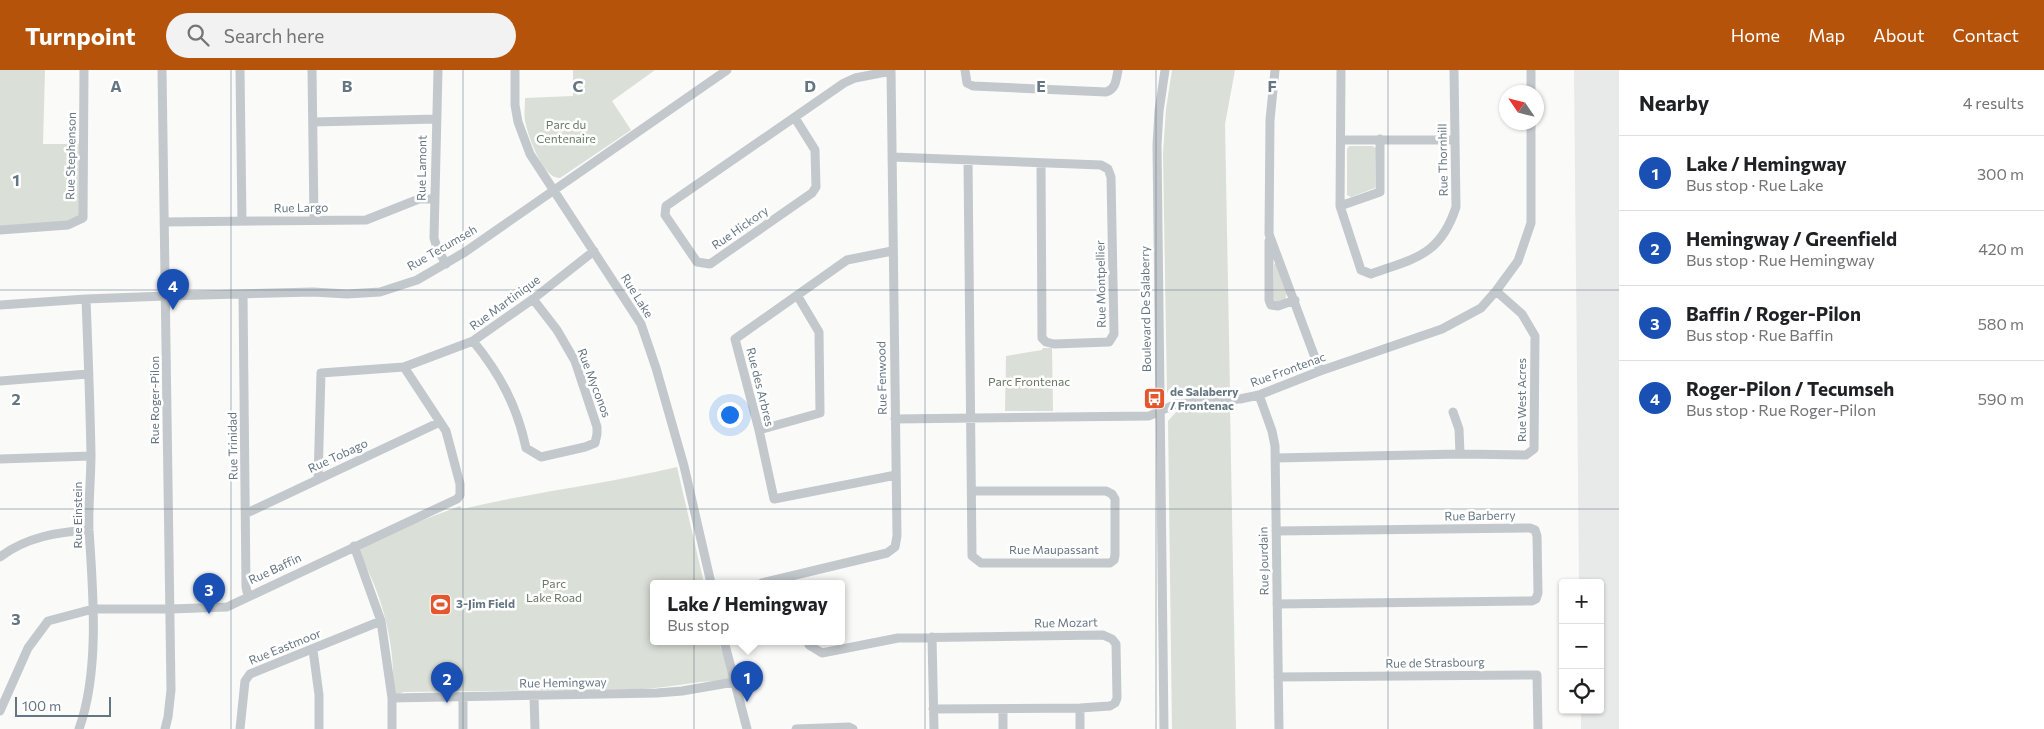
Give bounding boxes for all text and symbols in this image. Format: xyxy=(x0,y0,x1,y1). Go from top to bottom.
search box xyxy=(166,13,516,58)
text: Turnpoint xyxy=(25,21,136,50)
icon: search xyxy=(184,21,212,49)
text: Search here xyxy=(224,24,324,47)
text: Home xyxy=(1731,24,1780,46)
text: Map xyxy=(1808,24,1845,46)
text: About xyxy=(1873,24,1925,46)
text: Contact xyxy=(1953,24,2019,46)
text: A xyxy=(110,76,122,95)
text: B xyxy=(342,76,353,95)
text: C xyxy=(573,76,584,95)
text: D xyxy=(804,76,816,95)
text: E xyxy=(1036,76,1046,95)
text: F xyxy=(1267,76,1277,95)
north arrow xyxy=(1499,85,1544,130)
text: Nearby xyxy=(1639,90,1709,115)
text: 4 results xyxy=(1963,93,2024,112)
street label: Rue Stephenson xyxy=(62,112,78,200)
park label: Parc du Centenaire xyxy=(536,117,596,145)
street label: Rue Thornhill xyxy=(1434,124,1450,197)
street label: Rue Lamont xyxy=(413,135,429,201)
text: Lake / Hemingway xyxy=(1686,152,1847,175)
text: 1 xyxy=(1651,164,1659,183)
text: 300 m xyxy=(1977,164,2024,183)
text: 1 xyxy=(12,170,20,189)
text: Bus stop · Rue Lake xyxy=(1686,175,1824,194)
street label: Rue Largo xyxy=(273,200,329,214)
street label: Rue Hickory xyxy=(708,203,770,252)
street label: Rue Tecumseh xyxy=(404,222,479,273)
text: Hemingway / Greenfield xyxy=(1686,227,1897,250)
text: 2 xyxy=(1650,239,1660,258)
text: 420 m xyxy=(1978,239,2024,258)
street label: Rue Montpellier xyxy=(1092,240,1108,328)
street label: Boulevard De Salaberry xyxy=(1137,246,1153,372)
text: Bus stop · Rue Hemingway xyxy=(1686,250,1875,269)
pin: 4 xyxy=(157,269,189,310)
street label: Rue Lake xyxy=(619,271,657,320)
street label: Rue Martinique xyxy=(466,272,542,332)
text: Baffin / Roger-Pilon xyxy=(1686,302,1861,325)
text: 3 xyxy=(1650,314,1660,333)
text: 580 m xyxy=(1978,314,2024,333)
text: Bus stop · Rue Baffin xyxy=(1686,325,1834,344)
street label: Rue Fenwood xyxy=(873,341,889,415)
street label: Rue Myconos xyxy=(575,346,615,419)
street label: Rue des Arbres xyxy=(744,346,778,428)
street label: Rue Frontenac xyxy=(1248,349,1327,389)
street label: Rue Roger-Pilon xyxy=(147,356,161,444)
street label: Rue West Acres xyxy=(1514,358,1528,442)
park label: Parc Frontenac xyxy=(988,374,1070,388)
text: Roger-Pilon / Tecumseh xyxy=(1686,377,1894,400)
place label: de Salaberry / Frontenac xyxy=(1170,384,1239,412)
bus stop icon: de Salaberry / Frontenac xyxy=(1142,387,1166,411)
text: 2 xyxy=(11,389,21,408)
text: 4 xyxy=(1650,389,1660,408)
text: 590 m xyxy=(1978,389,2024,408)
text: Bus stop · Rue Roger-Pilon xyxy=(1686,400,1876,419)
your location xyxy=(717,402,743,428)
street label: Rue Trinidad xyxy=(224,412,240,480)
street label: Rue Tobago xyxy=(306,435,370,475)
street label: Rue Einstein xyxy=(70,482,84,548)
street label: Rue Barberry xyxy=(1444,507,1516,523)
street label: Rue Jourdain xyxy=(1255,527,1272,595)
street label: Rue Maupassant xyxy=(1009,542,1099,556)
street label: Rue Baffin xyxy=(246,550,303,586)
pin: 3 xyxy=(193,573,225,614)
park label: Parc Lake Road xyxy=(526,576,582,604)
map controls xyxy=(1559,579,1604,714)
button: + xyxy=(1559,579,1604,624)
popup xyxy=(650,580,845,645)
sports icon: 3-Jim Field xyxy=(428,592,452,616)
text: Lake / Hemingway xyxy=(667,592,828,615)
place label: 3-Jim Field xyxy=(456,596,515,611)
text: 3 xyxy=(11,609,21,628)
street label: Rue Mozart xyxy=(1034,614,1098,630)
text: Bus stop xyxy=(667,615,729,634)
button: − xyxy=(1559,624,1604,669)
street label: Rue Eastmoor xyxy=(246,625,323,667)
street label: Rue de Strasbourg xyxy=(1385,654,1485,670)
pin: 1 xyxy=(731,661,763,702)
pin: 2 xyxy=(431,662,463,703)
button: locate xyxy=(1559,669,1604,714)
street label: Rue Hemingway xyxy=(519,674,607,690)
scale bar xyxy=(15,694,111,717)
text: 100 m xyxy=(22,697,61,714)

